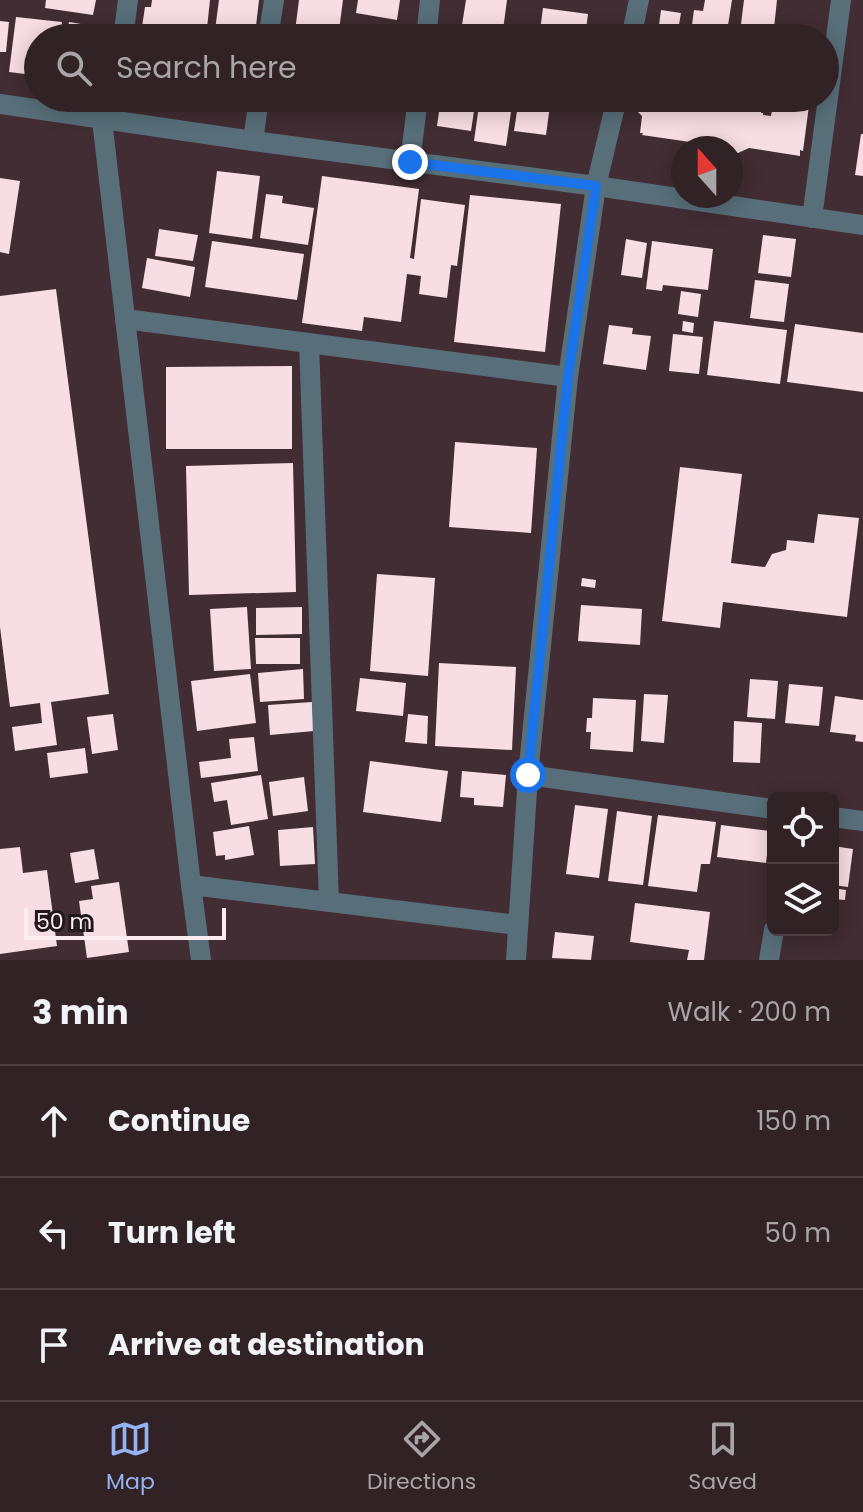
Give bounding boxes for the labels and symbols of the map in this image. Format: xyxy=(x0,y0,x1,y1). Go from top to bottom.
north arrow xyxy=(671,136,743,208)
route end xyxy=(392,144,428,180)
route start xyxy=(510,757,546,793)
scale bar xyxy=(24,904,226,940)

